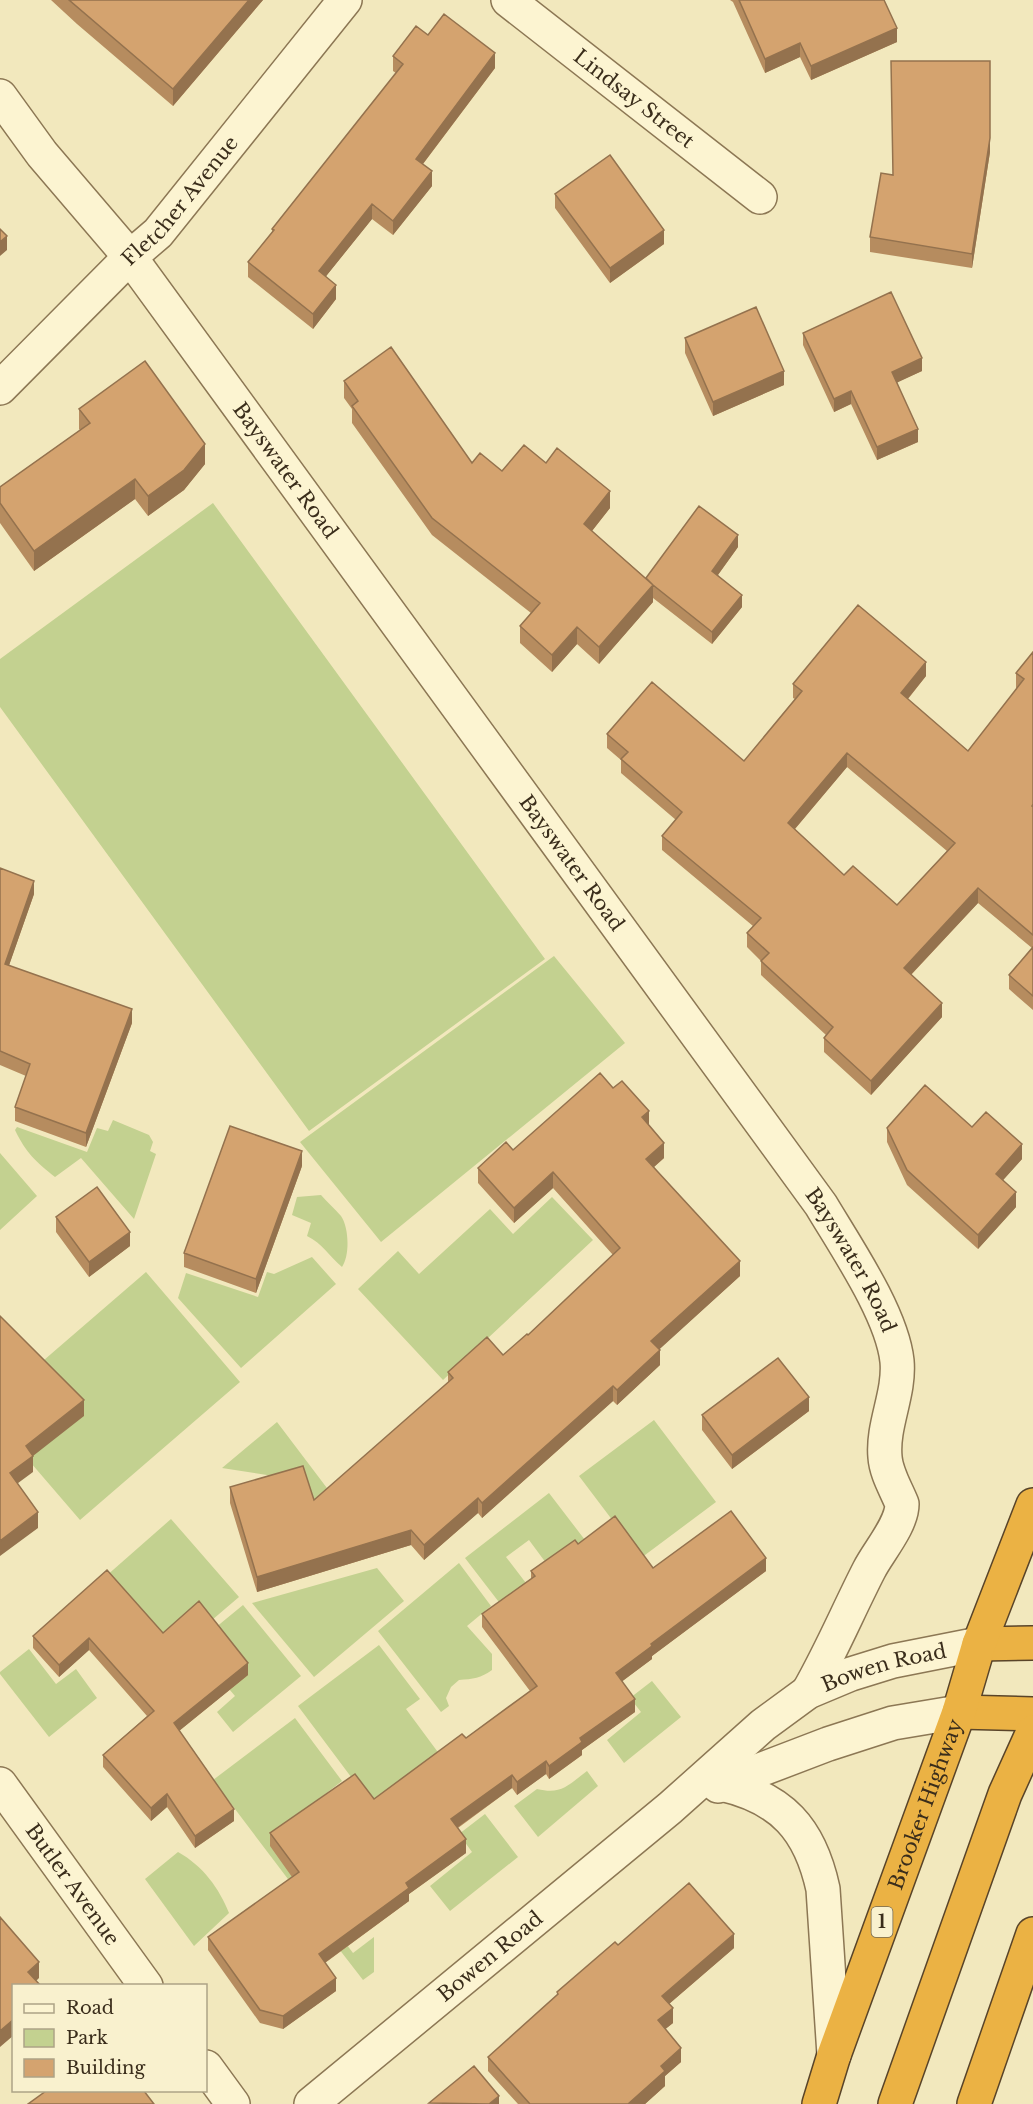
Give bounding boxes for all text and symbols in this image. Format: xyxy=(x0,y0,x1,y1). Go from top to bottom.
street label: Lindsay Street xyxy=(569,44,700,153)
street label: Fletcher Avenue xyxy=(116,131,243,270)
street label: Bayswater Road xyxy=(228,398,343,543)
street label: Bayswater Road xyxy=(514,790,629,936)
street label: Bayswater Road xyxy=(800,1183,901,1336)
street label: Bowen Road xyxy=(818,1639,948,1697)
street label: Brooker Highway xyxy=(883,1716,967,1893)
street label: Butler Avenue xyxy=(21,1819,125,1950)
street label: Bowen Road xyxy=(433,1906,547,2007)
road number: 1 xyxy=(872,1907,892,1937)
legend xyxy=(12,1984,207,2092)
text: Road xyxy=(66,1997,114,2019)
text: Park xyxy=(66,2027,108,2049)
text: Building xyxy=(66,2057,145,2079)

